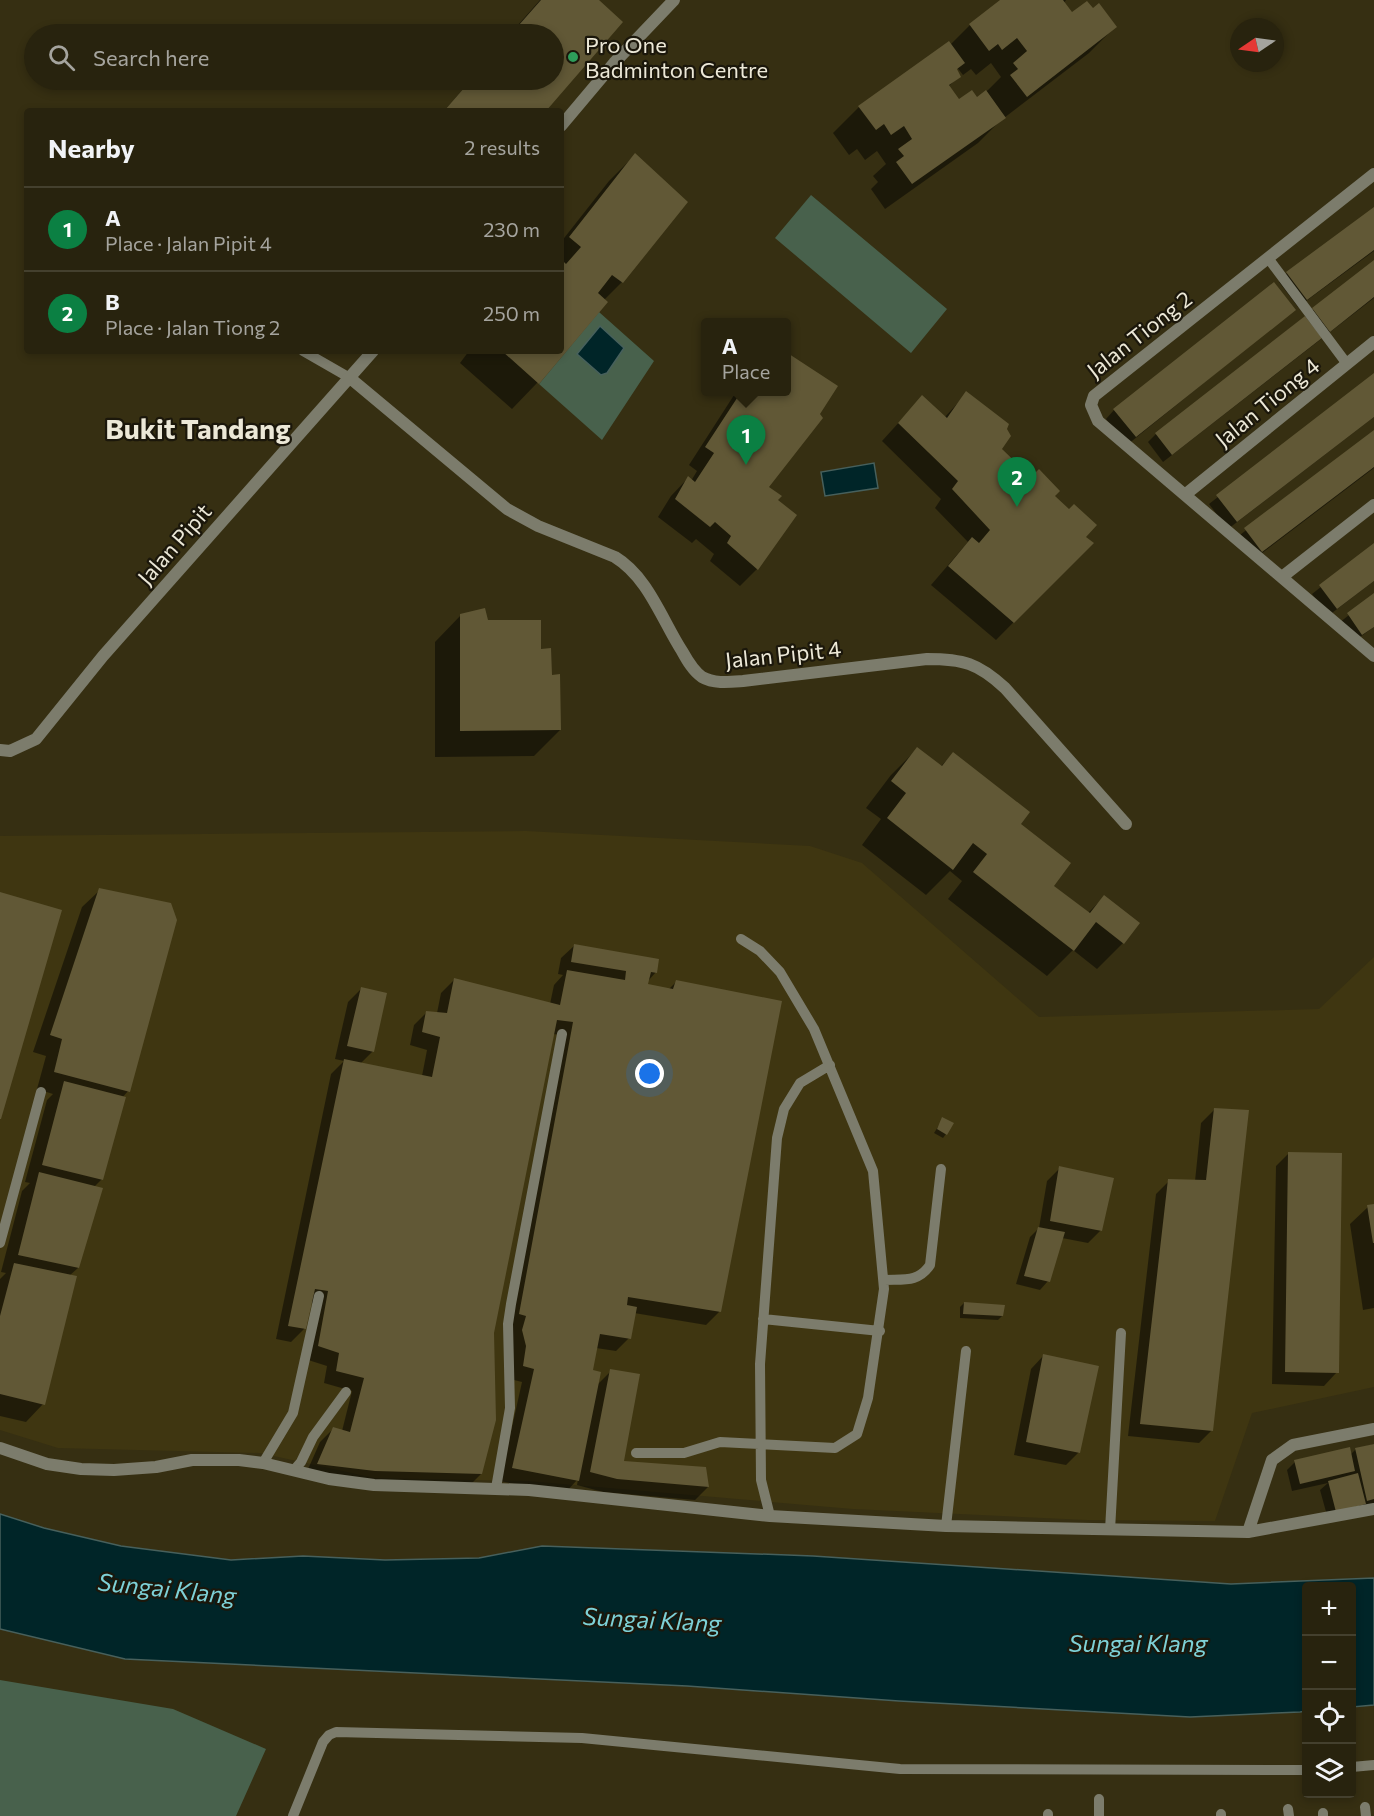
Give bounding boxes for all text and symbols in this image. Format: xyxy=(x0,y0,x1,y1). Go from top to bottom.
north arrow xyxy=(1230,18,1284,72)
search box xyxy=(24,24,564,90)
place label: Pro One Badminton Centre xyxy=(585,31,768,83)
icon: search xyxy=(45,41,78,74)
text: Search here xyxy=(93,44,209,71)
marker: Pro One Badminton Centre xyxy=(566,50,580,64)
text: Nearby xyxy=(48,132,135,163)
text: 2 results xyxy=(464,135,540,159)
text: A xyxy=(105,204,121,231)
text: 1 xyxy=(63,217,72,241)
text: 230 m xyxy=(483,217,540,241)
text: Place · Jalan Pipit 4 xyxy=(105,231,272,255)
street label: Jalan Tiong 2 xyxy=(1081,285,1197,383)
text: B xyxy=(105,288,120,315)
text: 2 xyxy=(62,301,73,325)
text: 250 m xyxy=(483,301,540,325)
text: Place · Jalan Tiong 2 xyxy=(105,315,280,339)
popup xyxy=(701,318,791,396)
text: A xyxy=(722,332,738,359)
street label: Jalan Tiong 4 xyxy=(1209,352,1325,452)
text: Place xyxy=(722,359,770,383)
district label: Bukit Tandang xyxy=(105,411,291,445)
pin: 1 xyxy=(726,416,766,465)
pin: 2 xyxy=(998,458,1036,507)
street label: Jalan Pipit xyxy=(131,498,217,590)
street label: Jalan Pipit 4 xyxy=(724,634,842,674)
your location xyxy=(635,1059,664,1088)
water label: Sungai Klang xyxy=(96,1566,239,1610)
map controls xyxy=(1302,1582,1356,1798)
button: + xyxy=(1302,1582,1356,1636)
water label: Sungai Klang xyxy=(582,1601,723,1637)
water label: Sungai Klang xyxy=(1069,1628,1208,1657)
button: − xyxy=(1302,1636,1356,1690)
button: locate xyxy=(1302,1690,1356,1744)
button: layers xyxy=(1302,1744,1356,1798)

